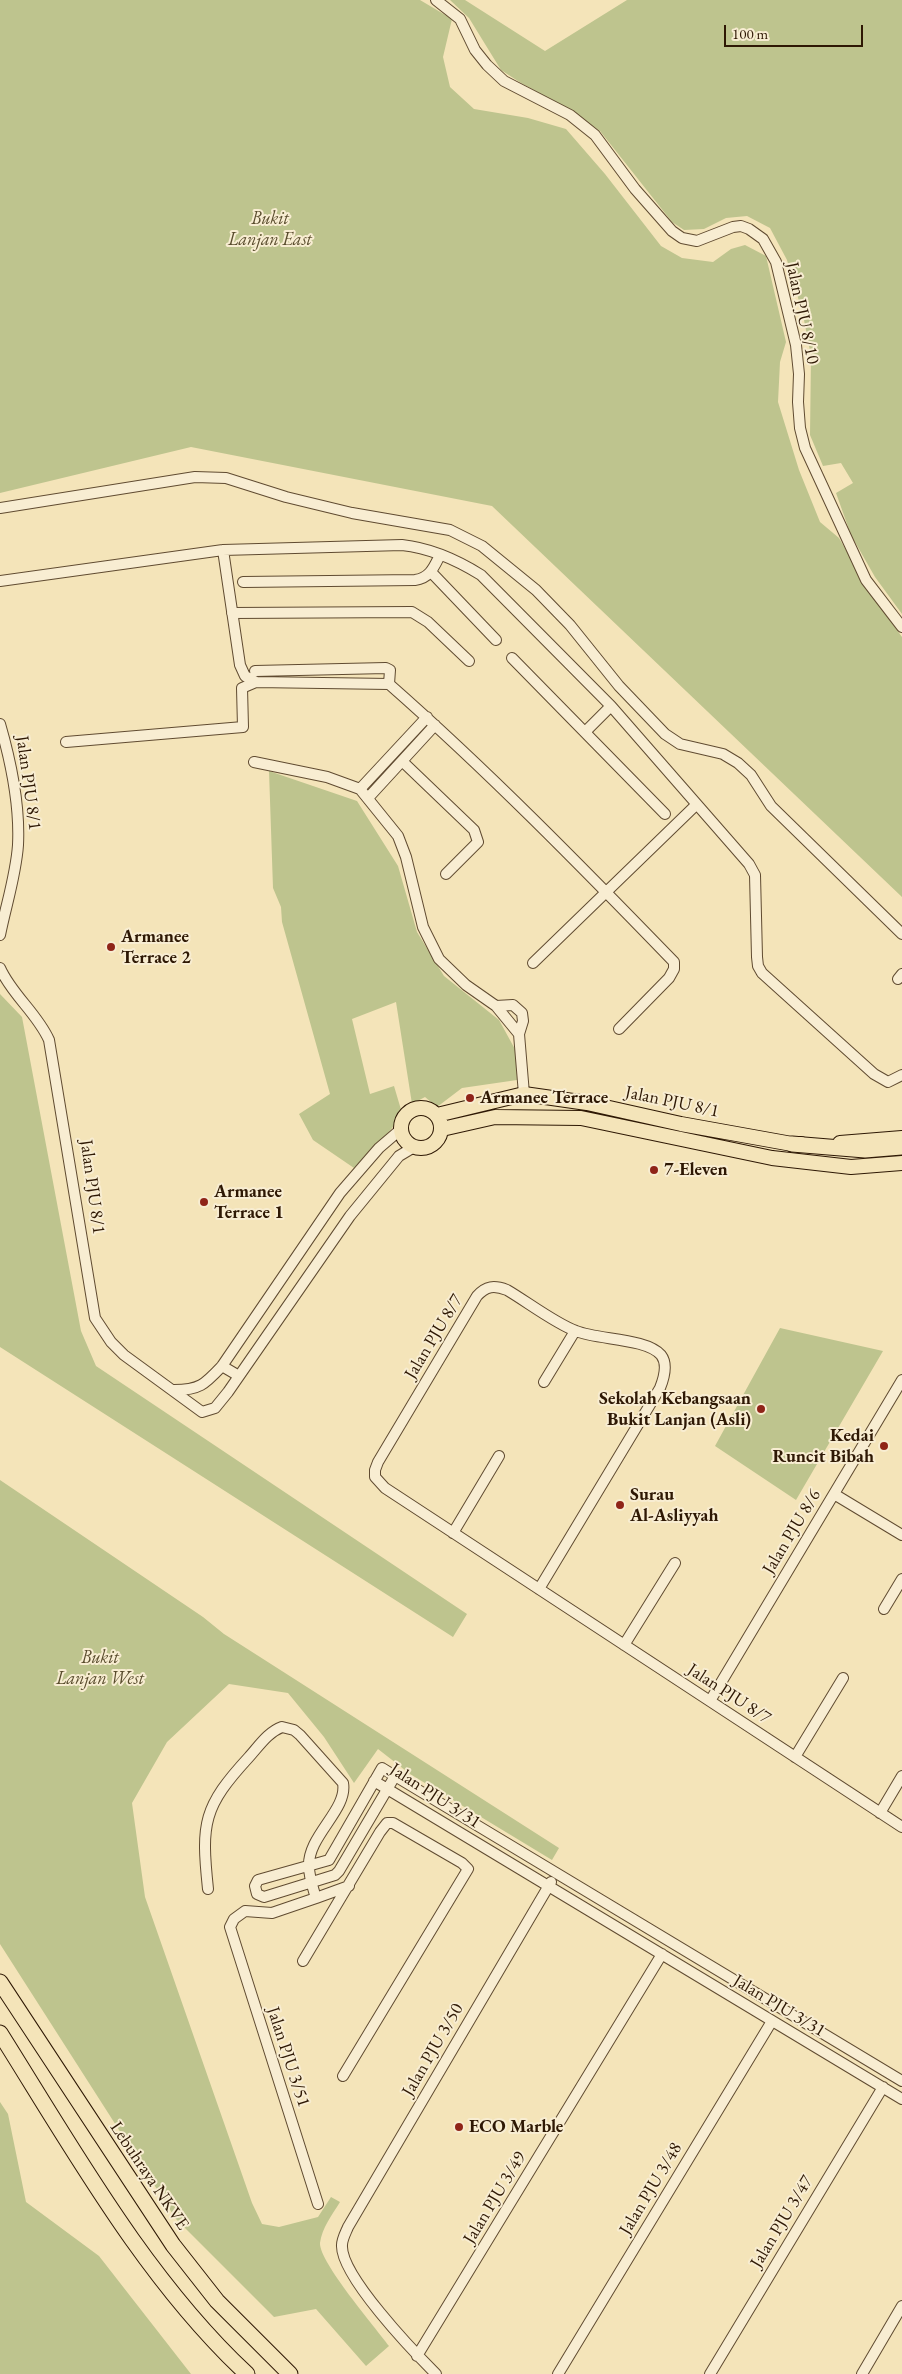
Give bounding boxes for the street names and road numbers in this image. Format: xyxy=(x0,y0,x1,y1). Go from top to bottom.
street label: Jalan PJU 8/10 xyxy=(781,260,823,366)
street label: Jalan PJU 8/1 xyxy=(11,734,45,832)
street label: Jalan PJU 8/1 xyxy=(623,1082,721,1122)
street label: Jalan PJU 8/1 xyxy=(75,1138,109,1236)
street label: Jalan PJU 8/7 xyxy=(400,1291,468,1383)
street label: Jalan PJU 8/6 xyxy=(758,1486,826,1578)
street label: Jalan PJU 8/7 xyxy=(683,1659,775,1729)
street label: Jalan PJU 3/31 xyxy=(386,1759,484,1833)
street label: Jalan PJU 3/31 xyxy=(729,1970,829,2042)
street label: Jalan PJU 3/50 xyxy=(398,2000,468,2100)
street label: Jalan PJU 3/51 xyxy=(262,2004,314,2110)
street label: Lebuhraya NKVE xyxy=(105,2118,193,2234)
street label: Jalan PJU 3/48 xyxy=(615,2139,687,2239)
street label: Jalan PJU 3/49 xyxy=(459,2148,531,2248)
street label: Jalan PJU 3/47 xyxy=(746,2172,818,2272)

